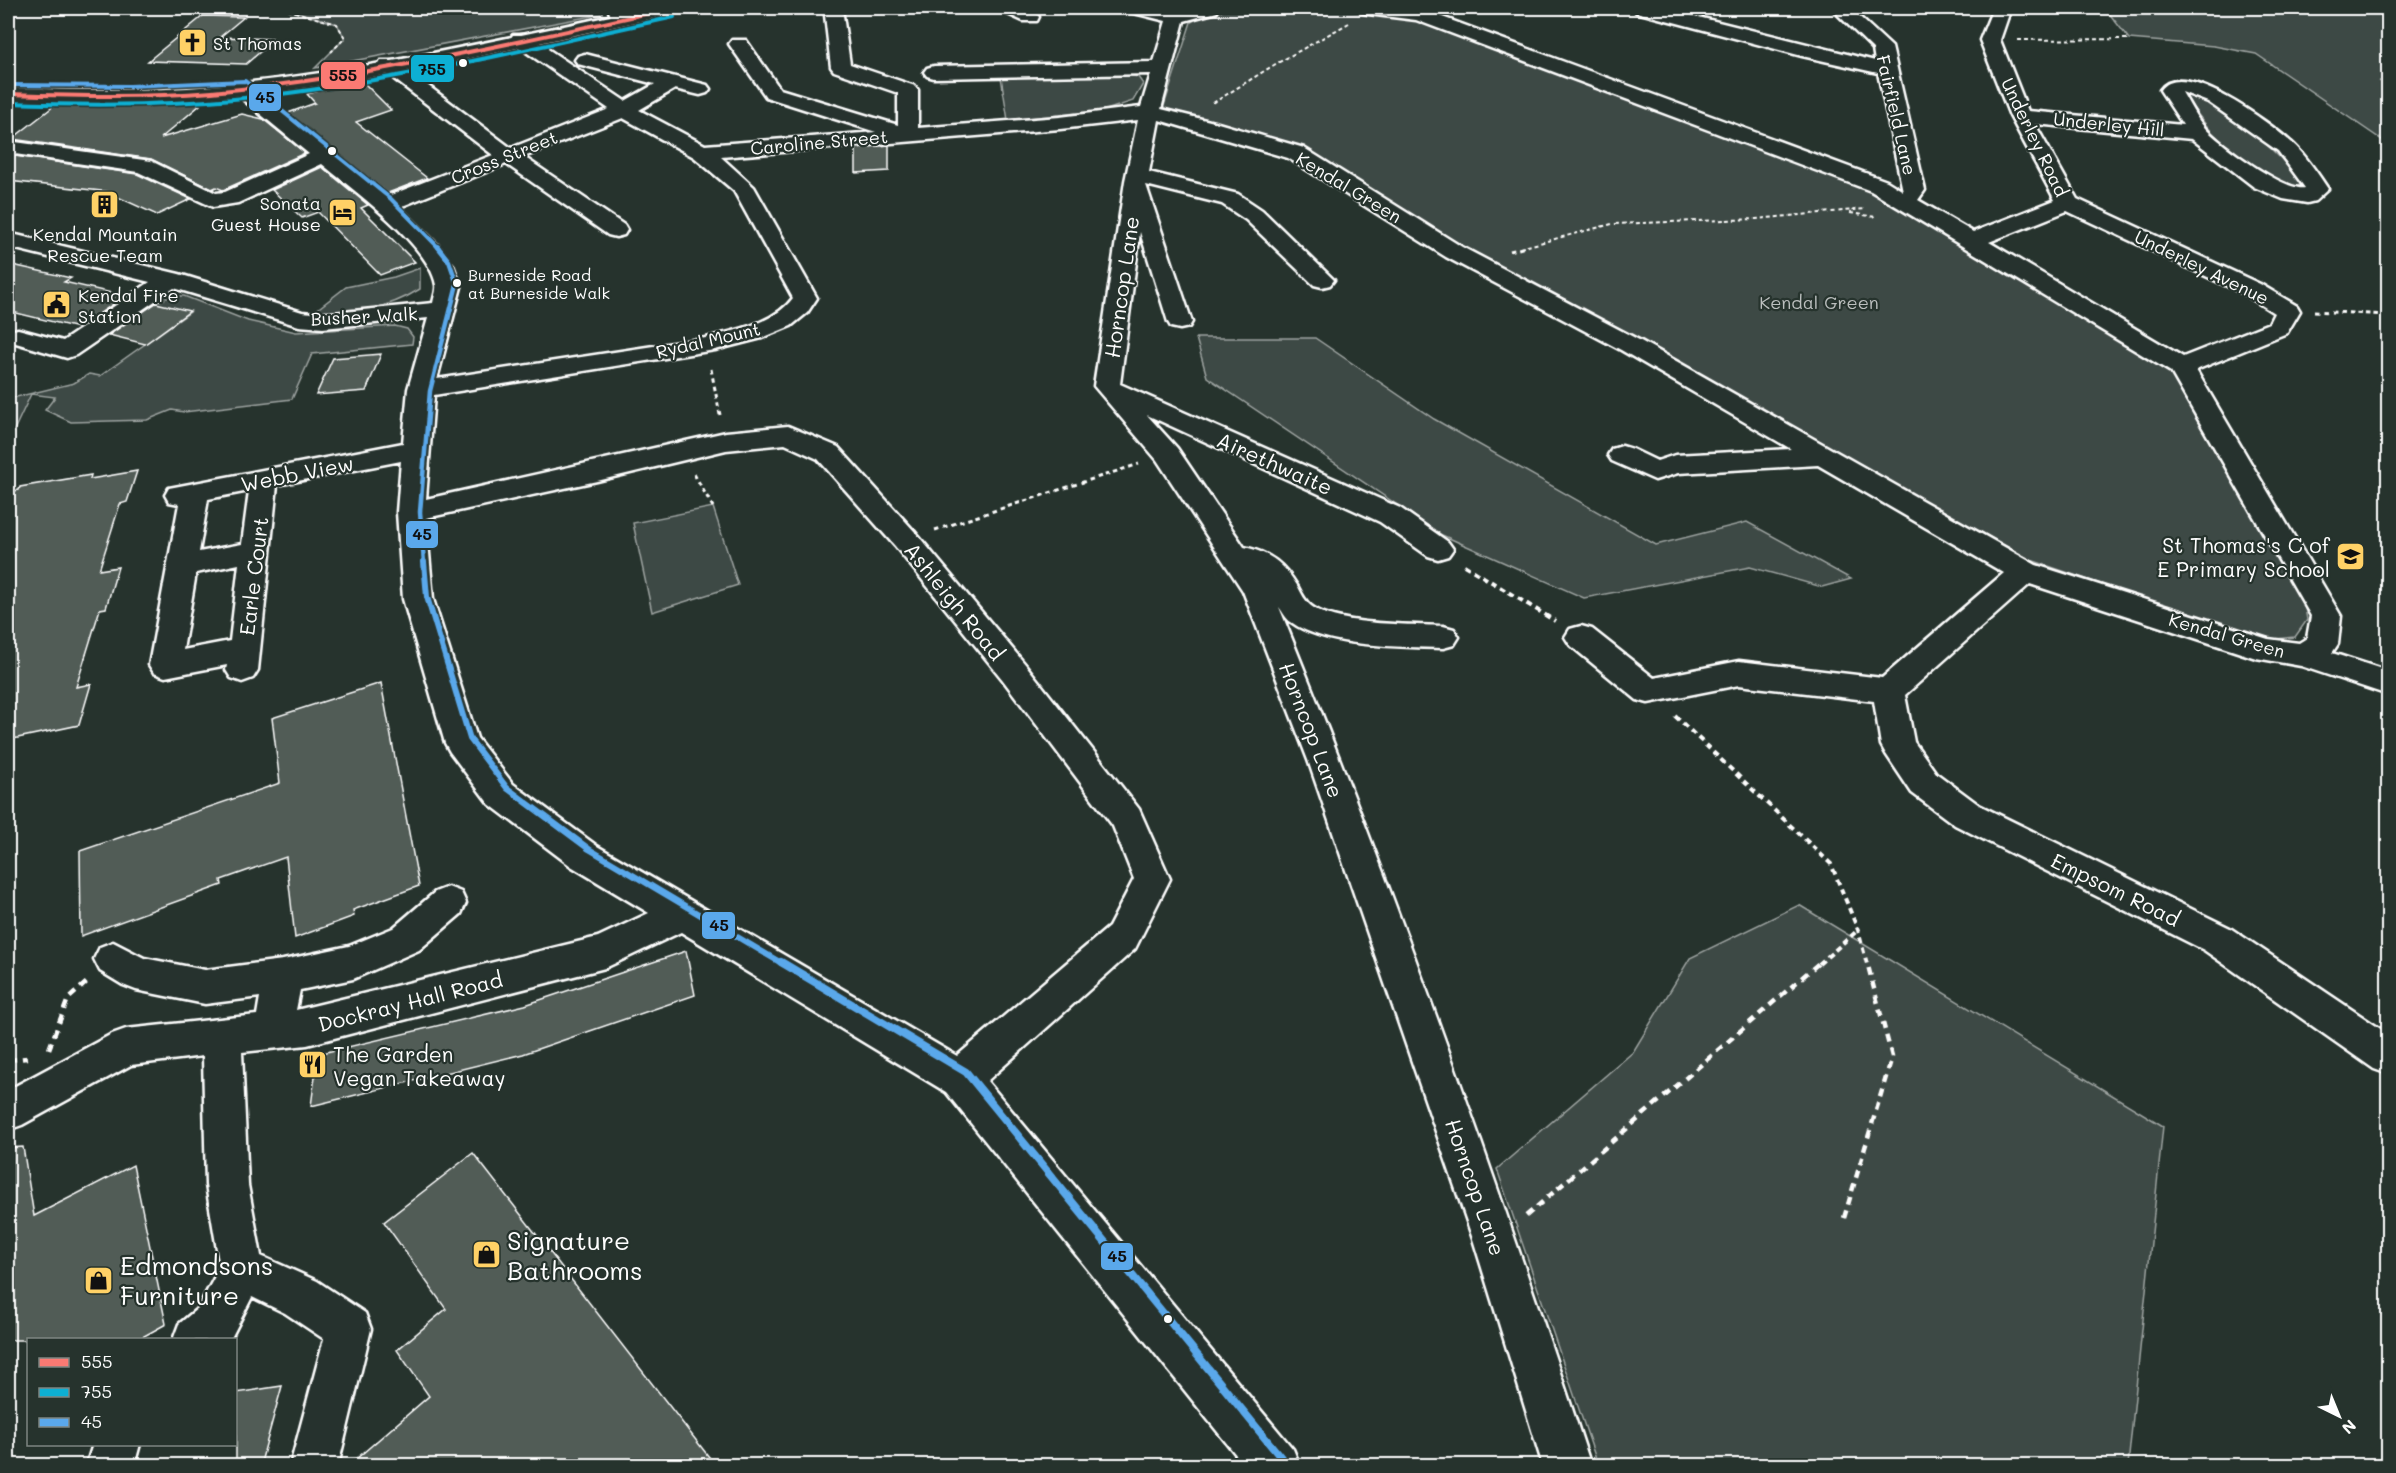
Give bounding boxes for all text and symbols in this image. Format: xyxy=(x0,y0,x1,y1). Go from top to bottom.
church icon: St Thomas xyxy=(176,27,208,59)
place label: St Thomas xyxy=(213,31,302,55)
street label: Fairfield Lane xyxy=(1871,52,1923,178)
line badge: 755 xyxy=(410,54,455,83)
unlabelled marker xyxy=(457,57,469,69)
text: 755 xyxy=(418,58,446,79)
line badge: 555 xyxy=(320,61,366,90)
text: 555 xyxy=(329,64,357,85)
street label: Underley Road xyxy=(1996,74,2074,200)
line badge: 45 xyxy=(248,83,282,112)
text: 45 xyxy=(255,86,275,107)
street label: Underley Hill xyxy=(2052,106,2166,142)
street label: Caroline Street xyxy=(749,124,889,160)
street label: Cross Street xyxy=(447,125,561,189)
unlabelled marker xyxy=(326,145,338,157)
street label: Kendal Green xyxy=(1292,146,1406,228)
building icon: Kendal Mountain Rescue Team xyxy=(89,189,121,221)
place label: Sonata Guest House xyxy=(211,191,321,236)
hotel icon: Sonata Guest House xyxy=(326,197,358,229)
street label: Horncop Lane xyxy=(1098,214,1144,360)
place label: Kendal Mountain Rescue Team xyxy=(33,222,177,267)
street label: Underley Avenue xyxy=(2131,224,2273,310)
place label: Burneside Road at Burneside Walk xyxy=(468,264,610,303)
marker: Burneside Road at Burneside Walk xyxy=(451,277,463,289)
place label: Kendal Fire Station xyxy=(78,283,179,328)
public building icon: Kendal Fire Station xyxy=(41,289,73,321)
park label: Kendal Green xyxy=(1759,290,1879,314)
street label: Busher Walk xyxy=(310,301,418,331)
street label: Rydal Mount xyxy=(653,316,763,364)
street label: Airethwaite xyxy=(1213,426,1337,500)
street label: Webb View xyxy=(238,449,356,497)
street label: Earle Court xyxy=(232,515,274,637)
line badge: 45 xyxy=(405,520,439,549)
text: 45 xyxy=(412,523,432,544)
place label: St Thomas's C of E Primary School xyxy=(2157,531,2331,582)
street label: Ashleigh Road xyxy=(899,536,1011,666)
school or university icon: St Thomas's C of E Primary School xyxy=(2335,540,2367,572)
street label: Kendal Green xyxy=(2166,607,2288,663)
street label: Horncop Lane xyxy=(1274,658,1350,802)
street label: Empsom Road xyxy=(2047,846,2185,932)
line badge: 45 xyxy=(701,911,736,940)
text: 45 xyxy=(709,914,729,935)
street label: Dockray Hall Road xyxy=(315,965,505,1037)
place label: The Garden Vegan Takeaway xyxy=(333,1040,505,1091)
restaurant icon: The Garden Vegan Takeaway xyxy=(296,1049,328,1081)
street label: Horncop Lane xyxy=(1440,1115,1512,1259)
place label: Signature Bathrooms xyxy=(507,1223,643,1287)
shop icon: Signature Bathrooms xyxy=(470,1239,502,1271)
line badge: 45 xyxy=(1100,1242,1134,1271)
text: 45 xyxy=(1107,1245,1127,1266)
place label: Edmondsons Furniture xyxy=(120,1248,274,1312)
shop icon: Edmondsons Furniture xyxy=(83,1264,115,1296)
unlabelled marker xyxy=(1162,1313,1174,1325)
legend xyxy=(27,1338,237,1446)
text: 555 xyxy=(81,1349,112,1373)
text: 755 xyxy=(81,1379,112,1403)
north arrow xyxy=(2309,1386,2369,1446)
text: 45 xyxy=(81,1409,102,1433)
text: N xyxy=(2338,1416,2361,1439)

